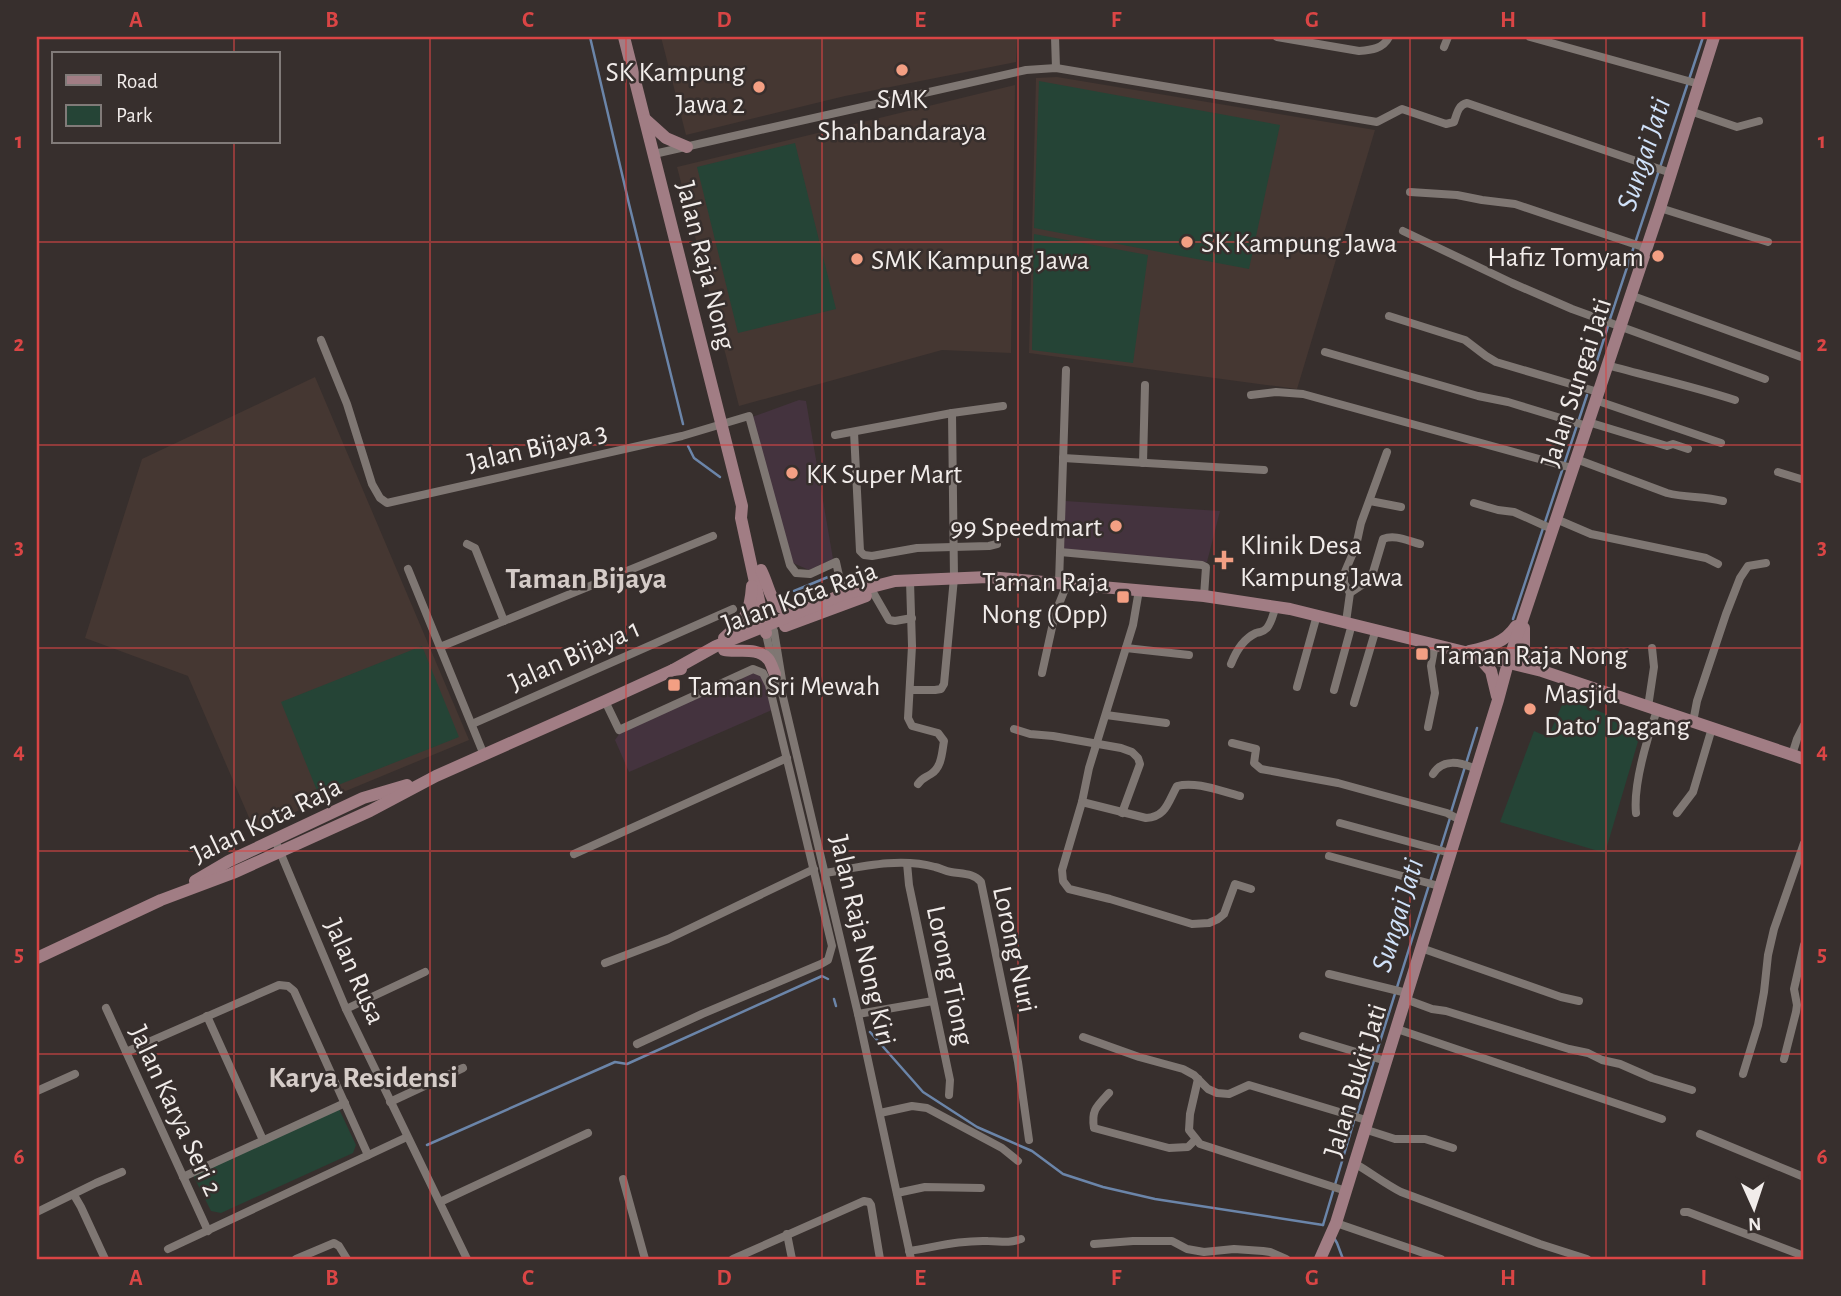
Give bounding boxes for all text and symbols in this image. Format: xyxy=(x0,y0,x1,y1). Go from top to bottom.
text: A xyxy=(129,9,143,32)
text: B xyxy=(325,9,339,32)
text: C xyxy=(522,9,534,32)
text: D xyxy=(716,9,732,32)
text: E xyxy=(914,9,926,32)
text: F xyxy=(1111,9,1122,32)
text: G xyxy=(1305,9,1319,32)
text: H xyxy=(1500,9,1516,32)
text: I xyxy=(1701,9,1707,32)
legend xyxy=(52,52,280,144)
place label: SK Kampung Jawa 2 xyxy=(605,59,745,119)
marker: SMK Shahbandaraya xyxy=(894,62,910,78)
text: Road xyxy=(116,71,158,92)
marker: SK Kampung Jawa 2 xyxy=(751,79,767,95)
place label: SMK Shahbandaraya xyxy=(817,86,987,146)
water label: Sungai Jati xyxy=(1612,94,1676,215)
text: Park xyxy=(116,105,153,126)
text: 1 xyxy=(15,130,23,153)
text: 1 xyxy=(1818,130,1826,153)
street label: Jalan Raja Nong xyxy=(671,178,740,353)
place label: SK Kampung Jawa xyxy=(1201,230,1397,258)
marker: SK Kampung Jawa xyxy=(1179,234,1195,250)
place label: Hafiz Tomyam xyxy=(1487,244,1644,272)
place label: SMK Kampung Jawa xyxy=(871,247,1089,275)
marker: Hafiz Tomyam xyxy=(1650,248,1666,264)
marker: SMK Kampung Jawa xyxy=(849,251,865,267)
street label: Jalan Sungai Jati xyxy=(1536,295,1617,471)
text: 2 xyxy=(14,333,25,356)
text: 2 xyxy=(1817,333,1828,356)
street label: Jalan Bijaya 3 xyxy=(465,418,610,478)
place label: KK Super Mart xyxy=(806,461,962,489)
marker: KK Super Mart xyxy=(784,465,800,481)
place label: 99 Speedmart xyxy=(950,514,1102,542)
marker: 99 Speedmart xyxy=(1108,518,1124,534)
place label: Klinik Desa Kampung Jawa xyxy=(1240,532,1403,592)
text: 3 xyxy=(14,536,24,559)
text: 3 xyxy=(1817,536,1827,559)
marker: Klinik Desa Kampung Jawa xyxy=(1214,550,1234,570)
street label: Jalan Kota Raja xyxy=(718,557,881,639)
district label: Taman Bijaya xyxy=(505,564,667,594)
place label: Taman Raja Nong (Opp) xyxy=(981,569,1109,629)
marker: Taman Raja Nong (Opp) xyxy=(1115,589,1131,605)
street label: Jalan Bijaya 1 xyxy=(505,615,645,697)
place label: Taman Raja Nong xyxy=(1436,642,1628,670)
marker: Taman Raja Nong xyxy=(1414,646,1430,662)
place label: Taman Sri Mewah xyxy=(688,673,880,701)
marker: Taman Sri Mewah xyxy=(666,677,682,693)
place label: Masjid Dato' Dagang xyxy=(1544,681,1690,741)
marker: Masjid Dato' Dagang xyxy=(1522,701,1538,717)
text: 4 xyxy=(13,740,25,763)
text: 4 xyxy=(1816,740,1828,763)
street label: Jalan Kota Raja xyxy=(188,772,346,869)
street label: Jalan Raja Nong Kiri xyxy=(824,832,900,1048)
water label: Sungai Jati xyxy=(1367,855,1429,976)
street label: Lorong Nuri xyxy=(987,884,1041,1015)
street label: Lorong Tiong xyxy=(921,903,978,1048)
street label: Jalan Rusa xyxy=(319,915,390,1029)
text: 5 xyxy=(14,943,24,966)
text: 5 xyxy=(1817,943,1827,966)
street label: Jalan Bukit Jati xyxy=(1319,1001,1393,1161)
street label: Jalan Karya Seri 2 xyxy=(123,1021,227,1200)
district label: Karya Residensi xyxy=(268,1063,458,1093)
text: 6 xyxy=(13,1146,25,1169)
text: 6 xyxy=(1816,1146,1828,1169)
north arrow xyxy=(1718,1174,1788,1244)
text: N xyxy=(1748,1214,1762,1233)
text: A xyxy=(129,1267,143,1290)
text: B xyxy=(325,1267,339,1290)
text: C xyxy=(522,1267,534,1290)
text: D xyxy=(716,1267,732,1290)
text: E xyxy=(914,1267,926,1290)
text: F xyxy=(1111,1267,1122,1290)
text: G xyxy=(1305,1267,1319,1290)
text: H xyxy=(1500,1267,1516,1290)
text: I xyxy=(1701,1267,1707,1290)

